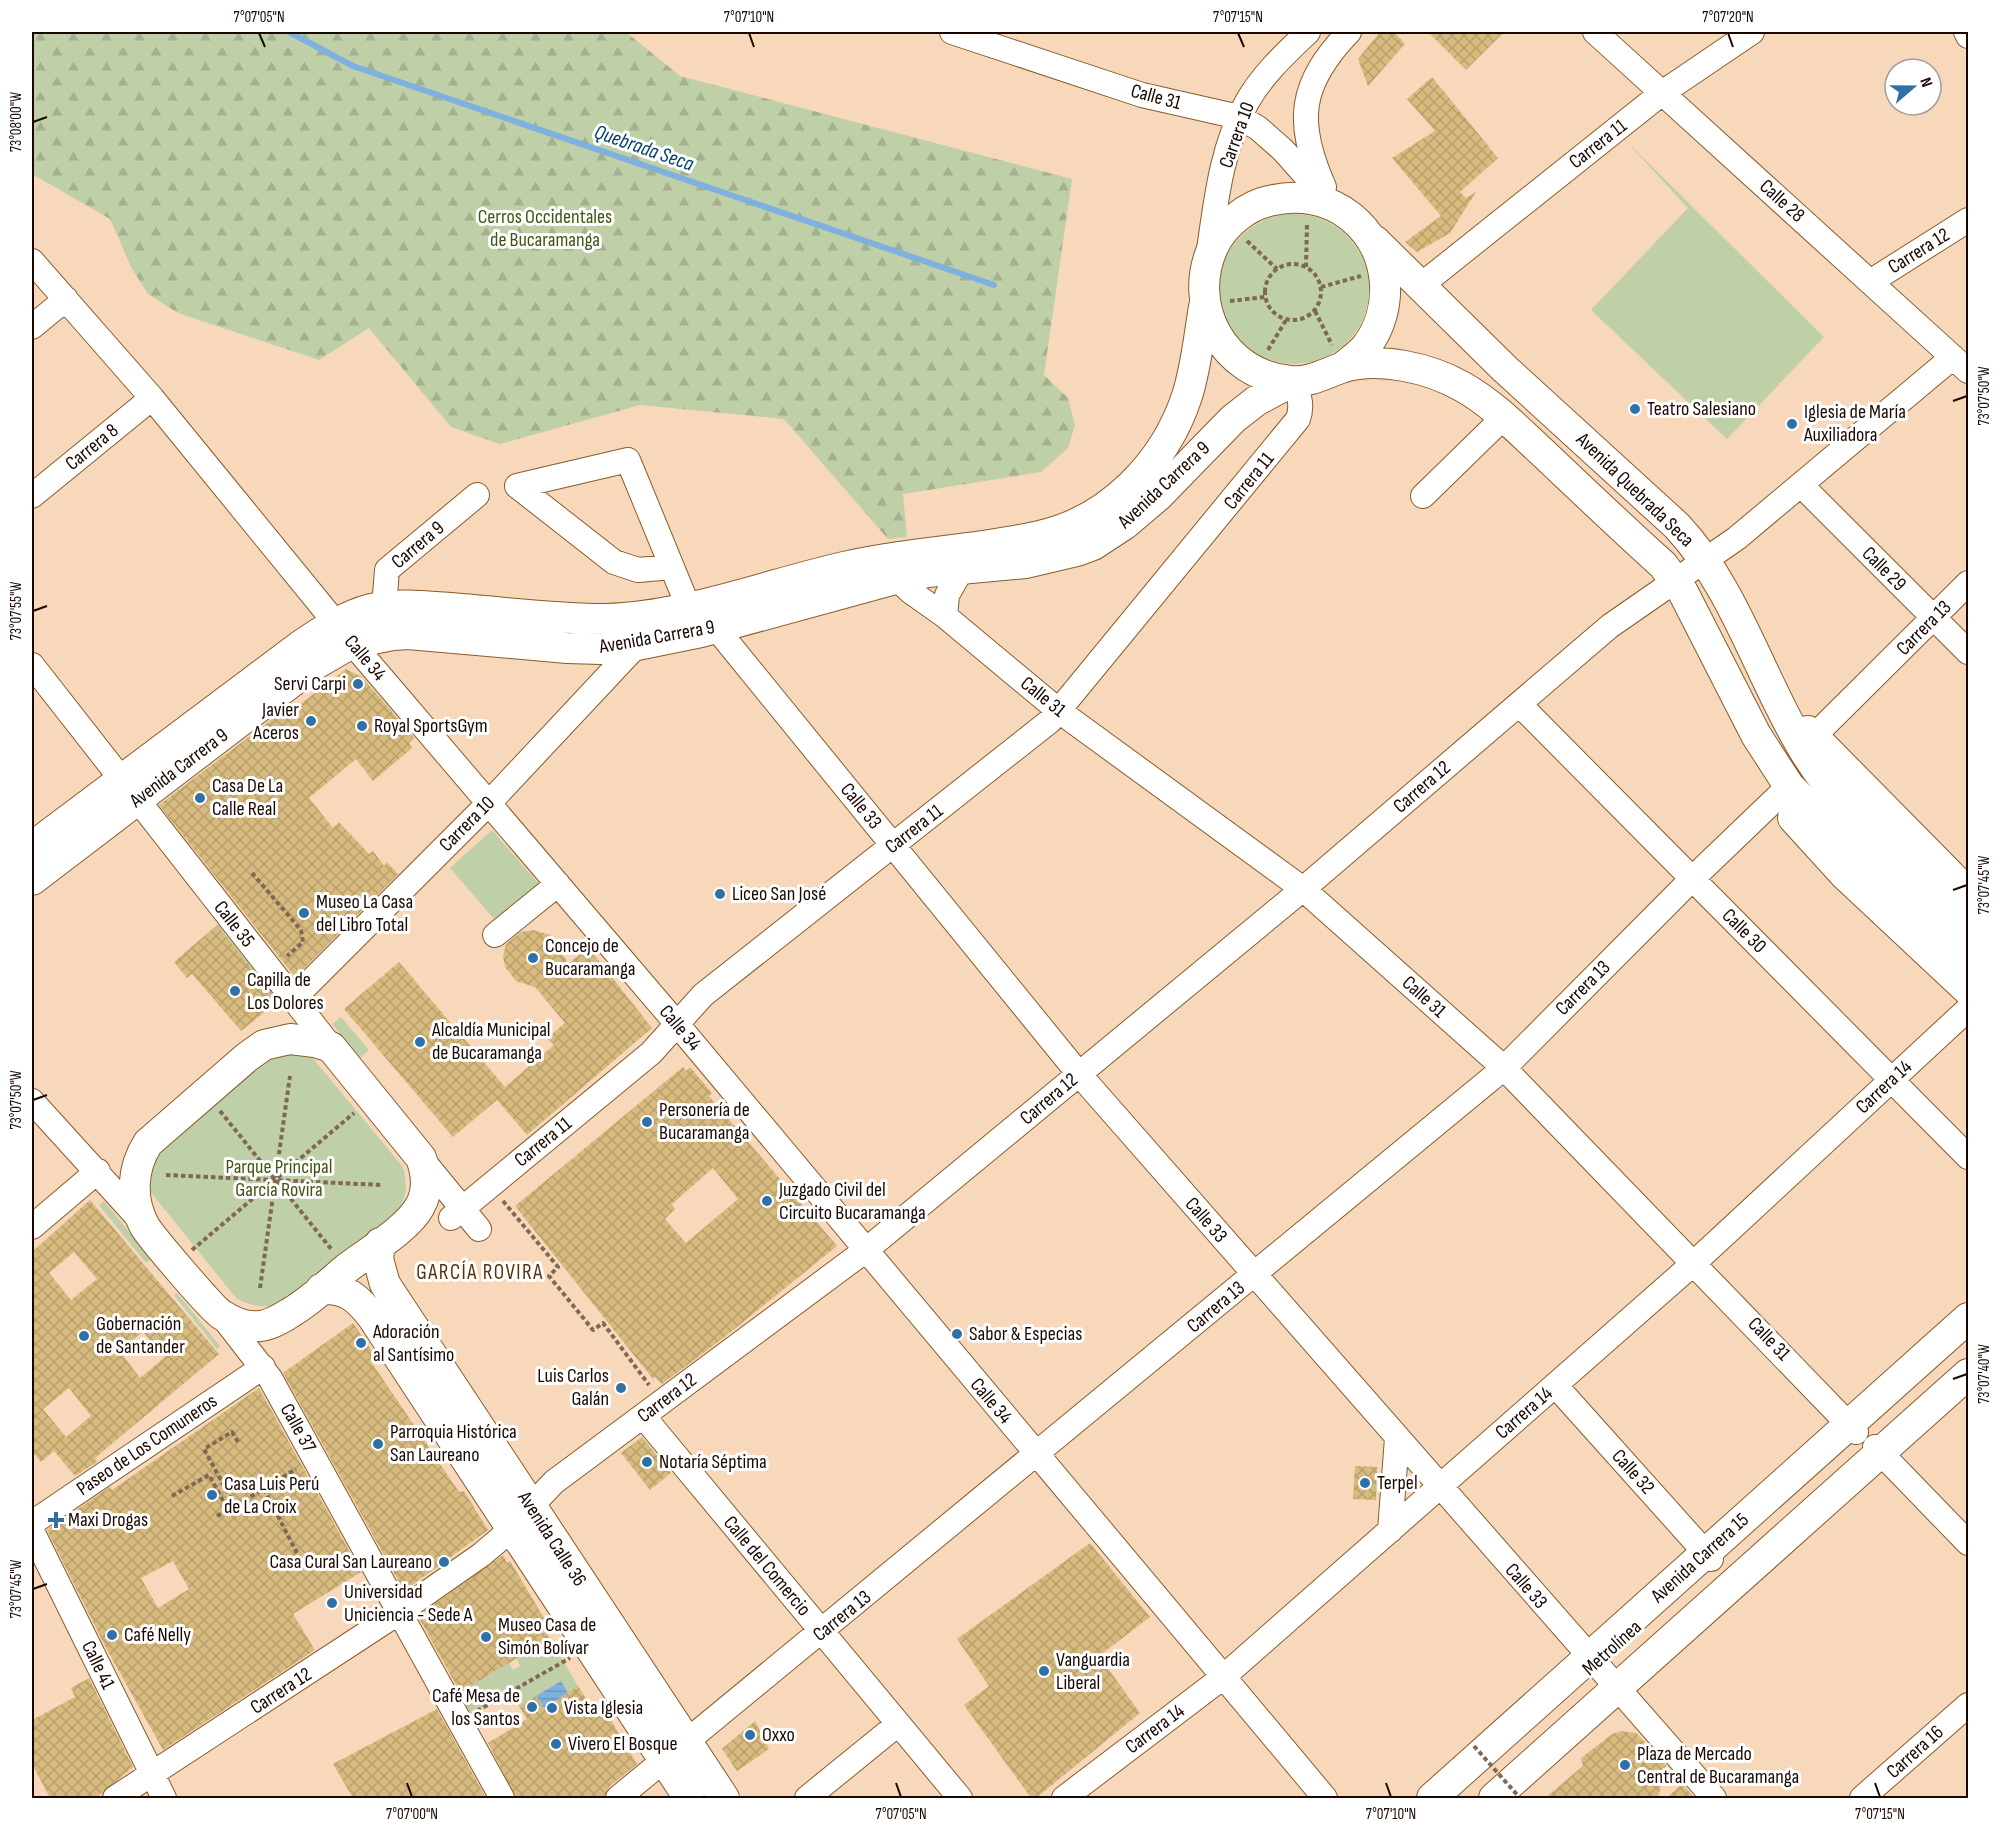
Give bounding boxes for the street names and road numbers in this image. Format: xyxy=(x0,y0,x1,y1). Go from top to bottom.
street label: Calle 31 xyxy=(1128,79,1184,115)
street label: Carrera 10 xyxy=(1214,99,1260,171)
street label: Carrera 11 xyxy=(1564,114,1632,174)
street label: Calle 28 xyxy=(1754,174,1810,228)
street label: Carrera 12 xyxy=(1884,223,1954,279)
street label: Carrera 8 xyxy=(61,418,123,476)
street label: Avenida Quebrada Seca xyxy=(1570,427,1699,552)
street label: Avenida Carrera 9 xyxy=(1112,436,1215,534)
street label: Carrera 11 xyxy=(1219,448,1279,514)
street label: Carrera 9 xyxy=(387,516,449,574)
street label: Calle 29 xyxy=(1857,542,1911,596)
street label: Carrera 13 xyxy=(1891,595,1957,661)
street label: Avenida Carrera 9 xyxy=(596,615,717,659)
street label: Calle 34 xyxy=(339,630,391,686)
street label: Calle 31 xyxy=(1016,672,1070,722)
street label: Avenida Carrera 9 xyxy=(124,723,233,813)
street label: Carrera 12 xyxy=(1388,756,1456,818)
street label: Calle 33 xyxy=(835,778,887,834)
street label: Carrera 10 xyxy=(434,791,500,857)
street label: Carrera 11 xyxy=(880,799,948,859)
street label: Calle 35 xyxy=(208,896,260,952)
street label: Calle 30 xyxy=(1717,904,1771,958)
street label: Carrera 13 xyxy=(1550,955,1616,1021)
street label: Calle 31 xyxy=(1397,971,1451,1023)
street label: Calle 34 xyxy=(654,1000,706,1056)
street label: Carrera 14 xyxy=(1851,1055,1917,1119)
street label: Carrera 12 xyxy=(1015,1068,1083,1130)
street label: Carrera 11 xyxy=(510,1112,576,1172)
street label: Calle 33 xyxy=(1180,1192,1232,1248)
street label: Carrera 13 xyxy=(1182,1276,1250,1338)
street label: Calle 31 xyxy=(1743,1312,1795,1366)
street label: Carrera 12 xyxy=(633,1368,701,1428)
street label: Calle 34 xyxy=(965,1373,1017,1429)
street label: Carrera 14 xyxy=(1490,1382,1558,1444)
street label: Paseo de Los Comuneros xyxy=(72,1389,222,1501)
street label: Calle 37 xyxy=(275,1399,321,1457)
street label: Calle 32 xyxy=(1607,1445,1659,1499)
street label: Avenida Calle 36 xyxy=(512,1486,592,1591)
street label: Avenida Carrera 15 xyxy=(1646,1508,1754,1609)
street label: Calle del Comercio xyxy=(718,1511,816,1621)
street label: Calle 33 xyxy=(1500,1558,1552,1614)
street label: Carrera 13 xyxy=(808,1585,876,1647)
street label: Metrolínea xyxy=(1577,1615,1647,1681)
street label: Calle 41 xyxy=(76,1637,120,1693)
street label: Carrera 12 xyxy=(246,1662,316,1720)
street label: Carrera 14 xyxy=(1121,1699,1189,1759)
street label: Carrera 16 xyxy=(1882,1720,1948,1784)

